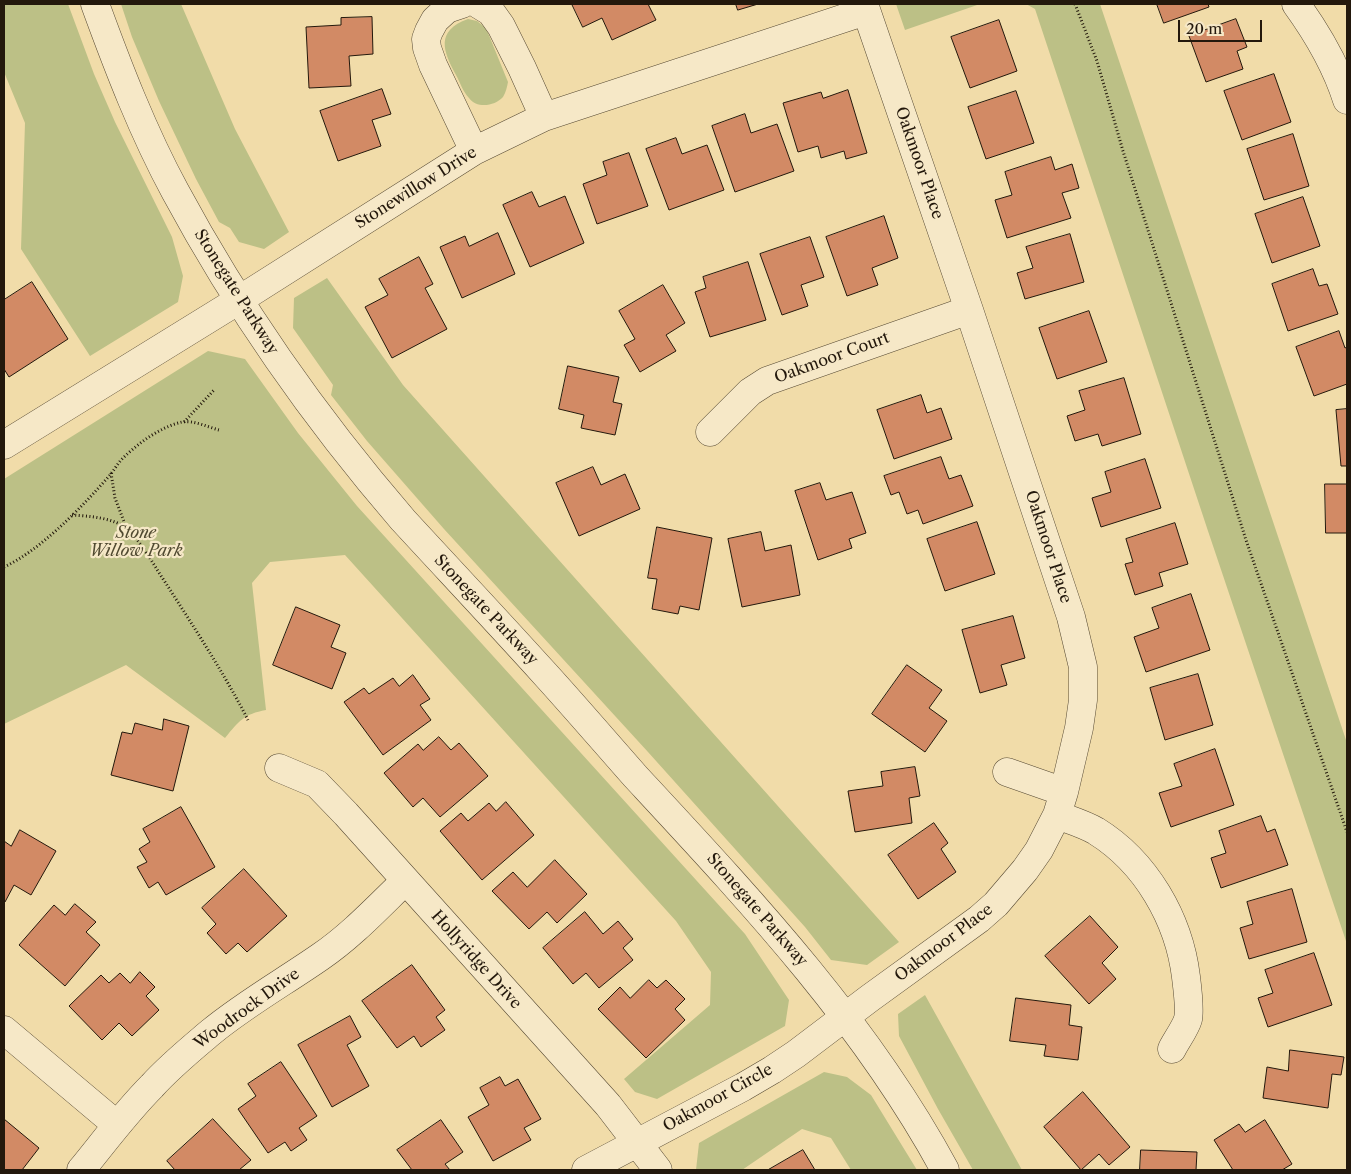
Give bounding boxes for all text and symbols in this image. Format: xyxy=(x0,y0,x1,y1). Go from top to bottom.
scale bar xyxy=(1181,10,1265,42)
text: 20 m xyxy=(1186,19,1222,38)
street label: Oakmoor Place xyxy=(891,104,947,222)
street label: Stonewillow Drive xyxy=(352,143,480,233)
street label: Stonegate Parkway xyxy=(190,226,282,358)
street label: Oakmoor Court xyxy=(772,328,892,388)
street label: Oakmoor Place xyxy=(1021,488,1075,606)
park label: Stone Willow Park xyxy=(90,523,182,561)
street label: Stonegate Parkway xyxy=(430,551,542,669)
street label: Stonegate Parkway xyxy=(703,849,811,971)
street label: Oakmoor Place xyxy=(891,900,997,986)
street label: Hollyridge Drive xyxy=(427,907,525,1013)
street label: Woodrock Drive xyxy=(191,964,303,1054)
street label: Oakmoor Circle xyxy=(660,1060,776,1136)

